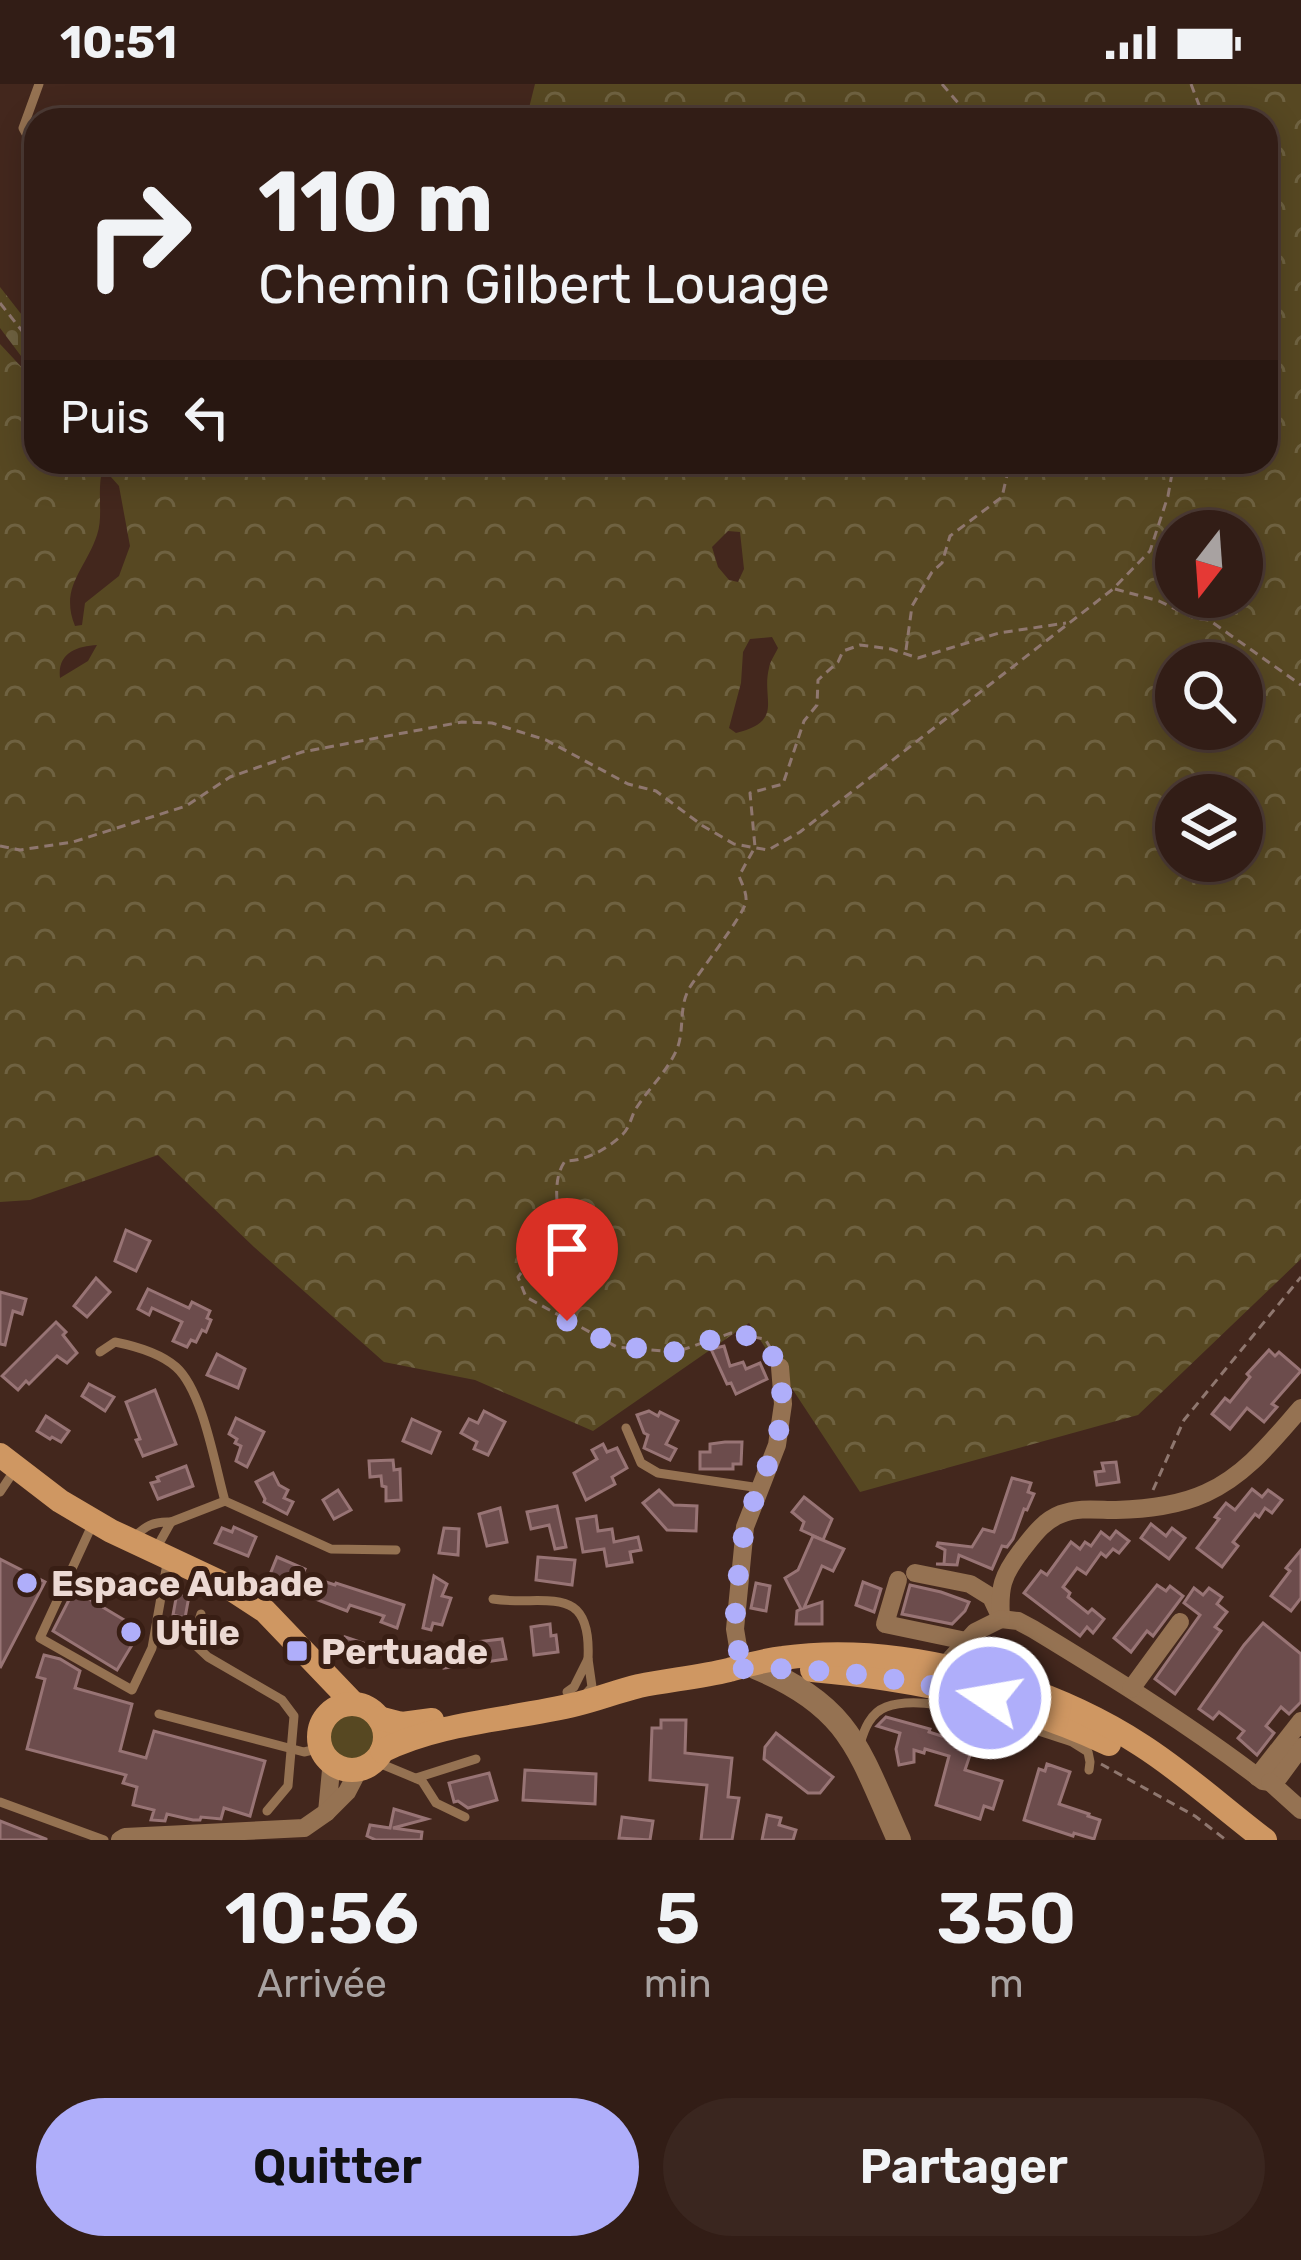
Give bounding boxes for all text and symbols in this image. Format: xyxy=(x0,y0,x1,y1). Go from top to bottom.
text: 10:51 xyxy=(60,16,177,69)
text: 110 m xyxy=(258,152,493,252)
icon: right xyxy=(60,156,216,312)
text: Chemin Gilbert Louage xyxy=(258,253,830,317)
icon: left xyxy=(174,384,240,450)
text: Puis xyxy=(60,391,150,444)
north arrow xyxy=(1155,510,1263,618)
map controls xyxy=(1155,510,1263,882)
button: search xyxy=(1155,642,1263,750)
button: layers xyxy=(1155,774,1263,882)
pin xyxy=(516,1198,618,1321)
icon: arrive xyxy=(534,1216,600,1282)
place label: Espace Aubade xyxy=(51,1562,324,1605)
marker: Espace Aubade xyxy=(14,1570,40,1596)
place label: Utile xyxy=(155,1611,240,1654)
marker: Utile xyxy=(118,1619,144,1645)
place label: Pertuade xyxy=(321,1630,488,1673)
position arrow xyxy=(927,1635,1053,1761)
marker: Pertuade xyxy=(284,1638,310,1664)
text: 10:56 xyxy=(225,1876,419,1961)
text: 5 xyxy=(655,1876,700,1961)
text: 350 xyxy=(936,1876,1076,1961)
text: Arrivée xyxy=(257,1961,387,2007)
text: min xyxy=(644,1961,712,2007)
text: m xyxy=(989,1961,1024,2007)
button: Quitter xyxy=(36,2098,639,2236)
button: Partager xyxy=(663,2098,1265,2236)

